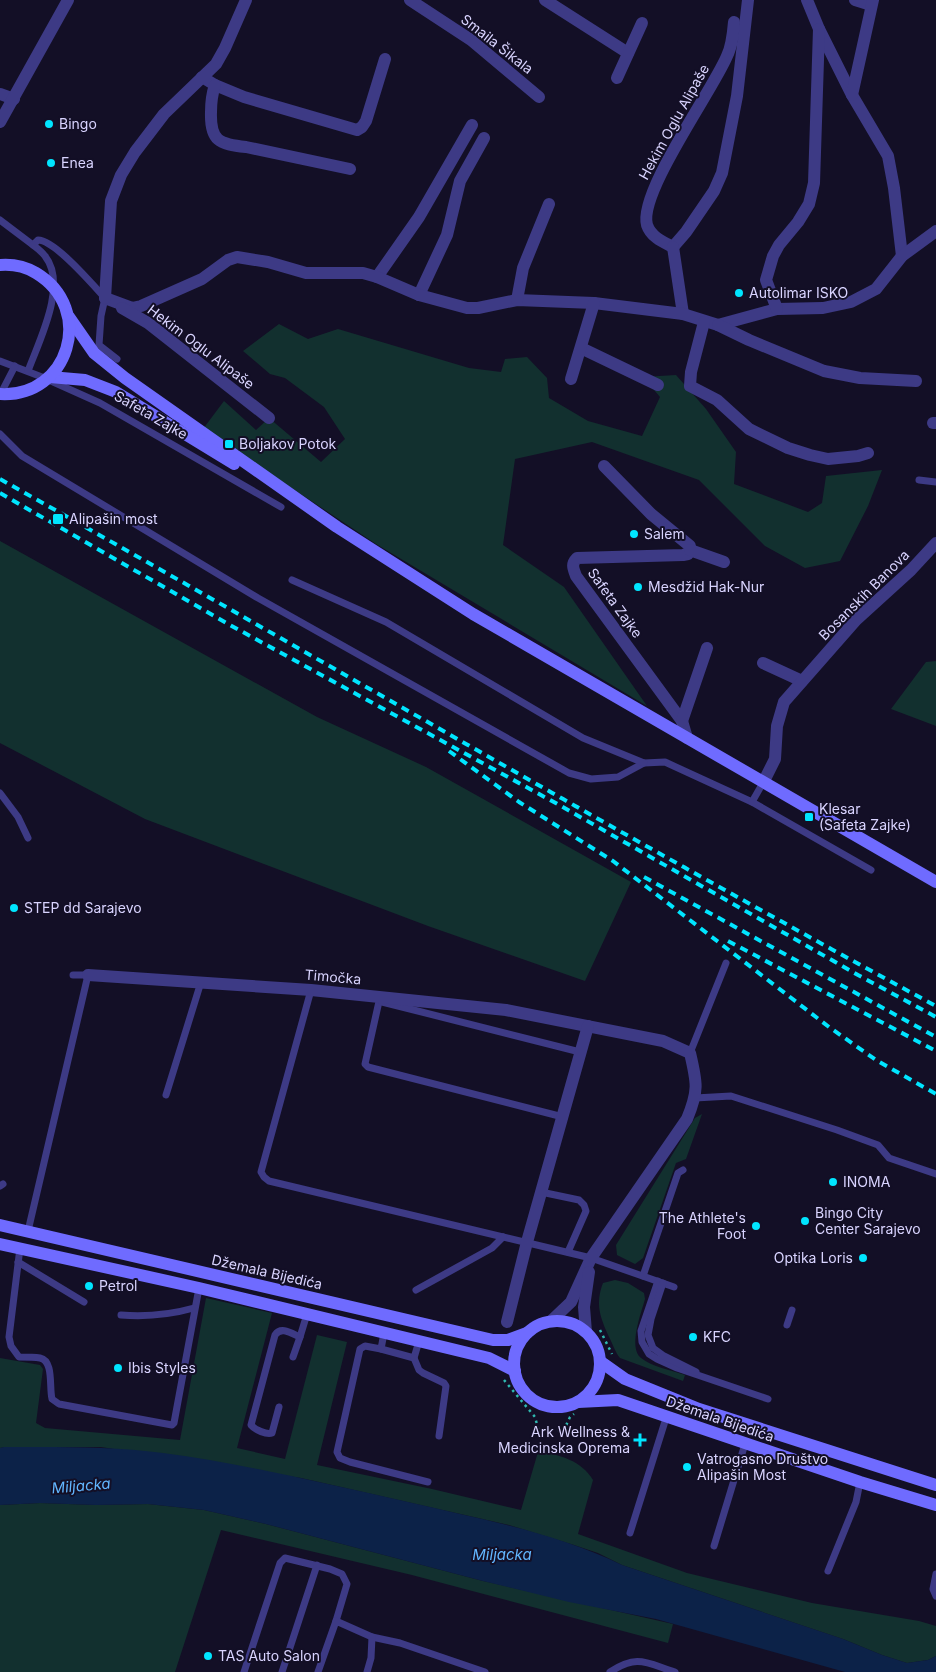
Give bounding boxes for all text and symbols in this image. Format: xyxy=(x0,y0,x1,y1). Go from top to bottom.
street label: Smaila Šikala xyxy=(458,10,537,77)
street label: Hekim Oglu Alipaše xyxy=(635,61,712,182)
place label: Bingo xyxy=(59,115,97,132)
marker: Bingo xyxy=(43,118,55,130)
place label: Enea xyxy=(61,154,94,171)
marker: Enea xyxy=(45,157,57,169)
place label: Autolimar ISKO xyxy=(749,284,848,301)
marker: Autolimar ISKO xyxy=(733,287,745,299)
street label: Hekim Oglu Alipaše xyxy=(145,301,258,392)
street label: Safeta Zajke xyxy=(112,387,191,442)
place label: Boljakov Potok xyxy=(239,435,337,452)
marker: Boljakov Potok xyxy=(223,438,235,450)
place label: Alipašin most xyxy=(69,510,158,527)
marker: Alipašin most xyxy=(51,512,65,526)
place label: Salem xyxy=(644,525,685,542)
marker: Salem xyxy=(628,528,640,540)
street label: Bosanskih Banova xyxy=(815,546,912,643)
street label: Safeta Zajke xyxy=(584,565,646,641)
place label: Mesdžid Hak-Nur xyxy=(648,578,764,595)
marker: Mesdžid Hak-Nur xyxy=(632,581,644,593)
place label: Klesar (Safeta Zajke) xyxy=(819,800,911,833)
marker: Klesar (Safeta Zajke) xyxy=(803,811,815,823)
place label: STEP dd Sarajevo xyxy=(24,899,142,916)
marker: STEP dd Sarajevo xyxy=(8,902,20,914)
street label: Timočka xyxy=(304,966,362,987)
place label: INOMA xyxy=(843,1173,891,1190)
marker: INOMA xyxy=(827,1176,839,1188)
place label: Bingo City Center Sarajevo xyxy=(815,1204,921,1237)
place label: The Athlete's Foot xyxy=(659,1209,746,1242)
marker: Bingo City Center Sarajevo xyxy=(799,1215,811,1227)
marker: The Athlete's Foot xyxy=(750,1220,762,1232)
place label: Optika Loris xyxy=(774,1249,853,1266)
street label: Džemala Bijedića xyxy=(210,1251,324,1293)
marker: Optika Loris xyxy=(857,1252,869,1264)
place label: Petrol xyxy=(99,1277,137,1294)
marker: Petrol xyxy=(83,1280,95,1292)
place label: KFC xyxy=(703,1328,731,1345)
marker: KFC xyxy=(687,1331,699,1343)
place label: Ibis Styles xyxy=(128,1359,196,1376)
marker: Ibis Styles xyxy=(112,1362,124,1374)
street label: Džemala Bijedića xyxy=(664,1392,776,1445)
place label: Ark Wellness & Medicinska Oprema xyxy=(498,1423,630,1456)
marker: Ark Wellness & Medicinska Oprema xyxy=(634,1434,646,1446)
place label: Vatrogasno Društvo Alipašin Most xyxy=(697,1450,828,1483)
marker: Vatrogasno Društvo Alipašin Most xyxy=(681,1461,693,1473)
water label: Miljacka xyxy=(51,1473,111,1498)
water label: Miljacka xyxy=(472,1545,532,1564)
place label: TAS Auto Salon xyxy=(218,1647,320,1664)
marker: TAS Auto Salon xyxy=(202,1650,214,1662)

